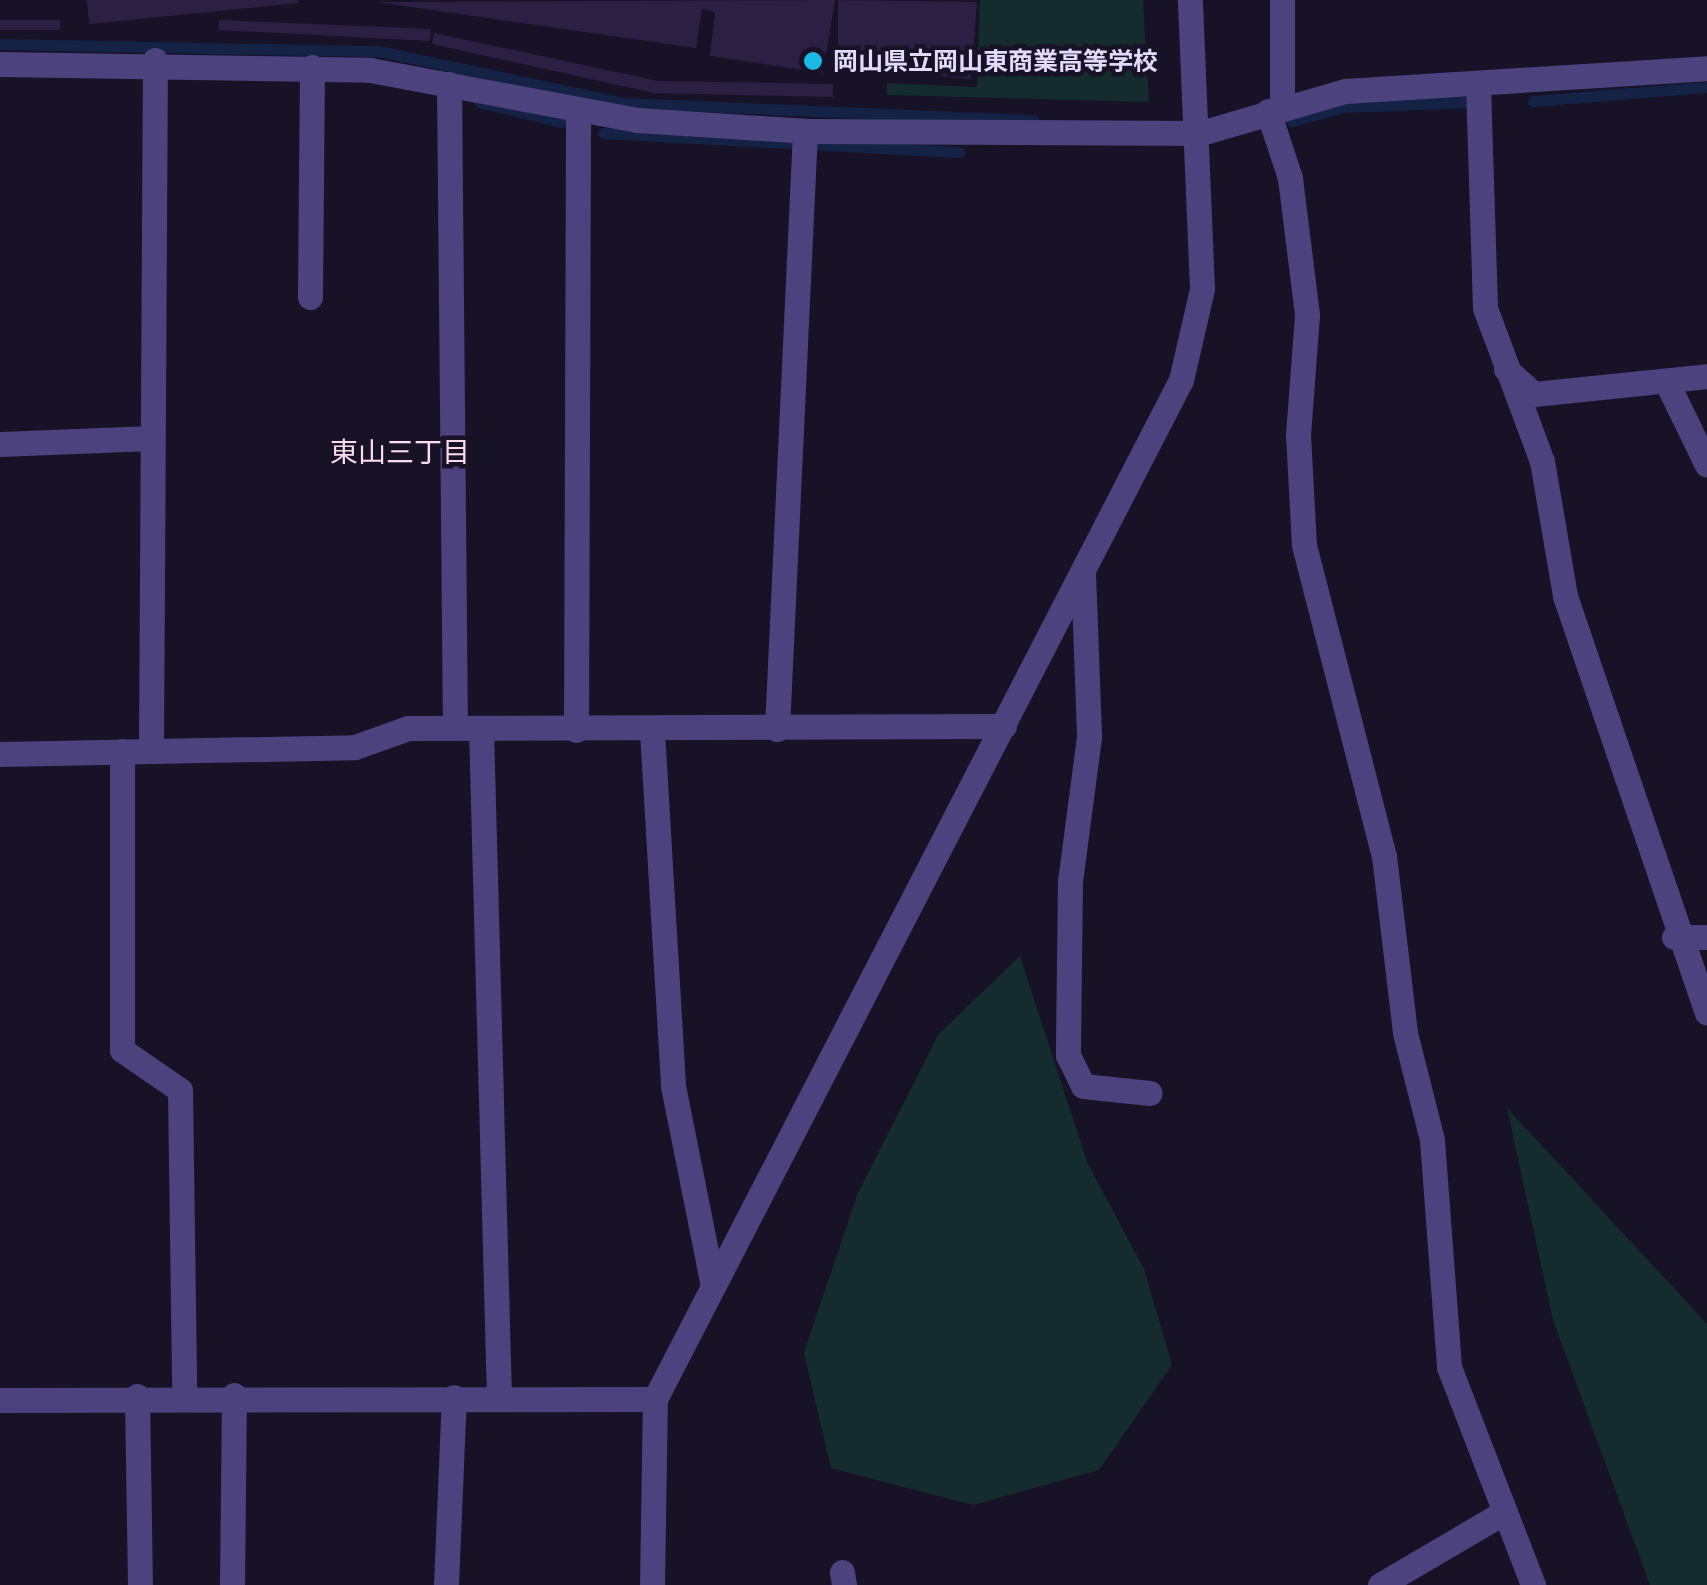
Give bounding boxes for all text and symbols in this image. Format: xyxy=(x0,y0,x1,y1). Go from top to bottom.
place label: 岡山県立岡山東商業高等学校 xyxy=(833,46,1158,76)
marker: 岡山県立岡山東商業高等学校 xyxy=(802,50,824,72)
district label: 東山三丁目 xyxy=(330,435,470,469)

